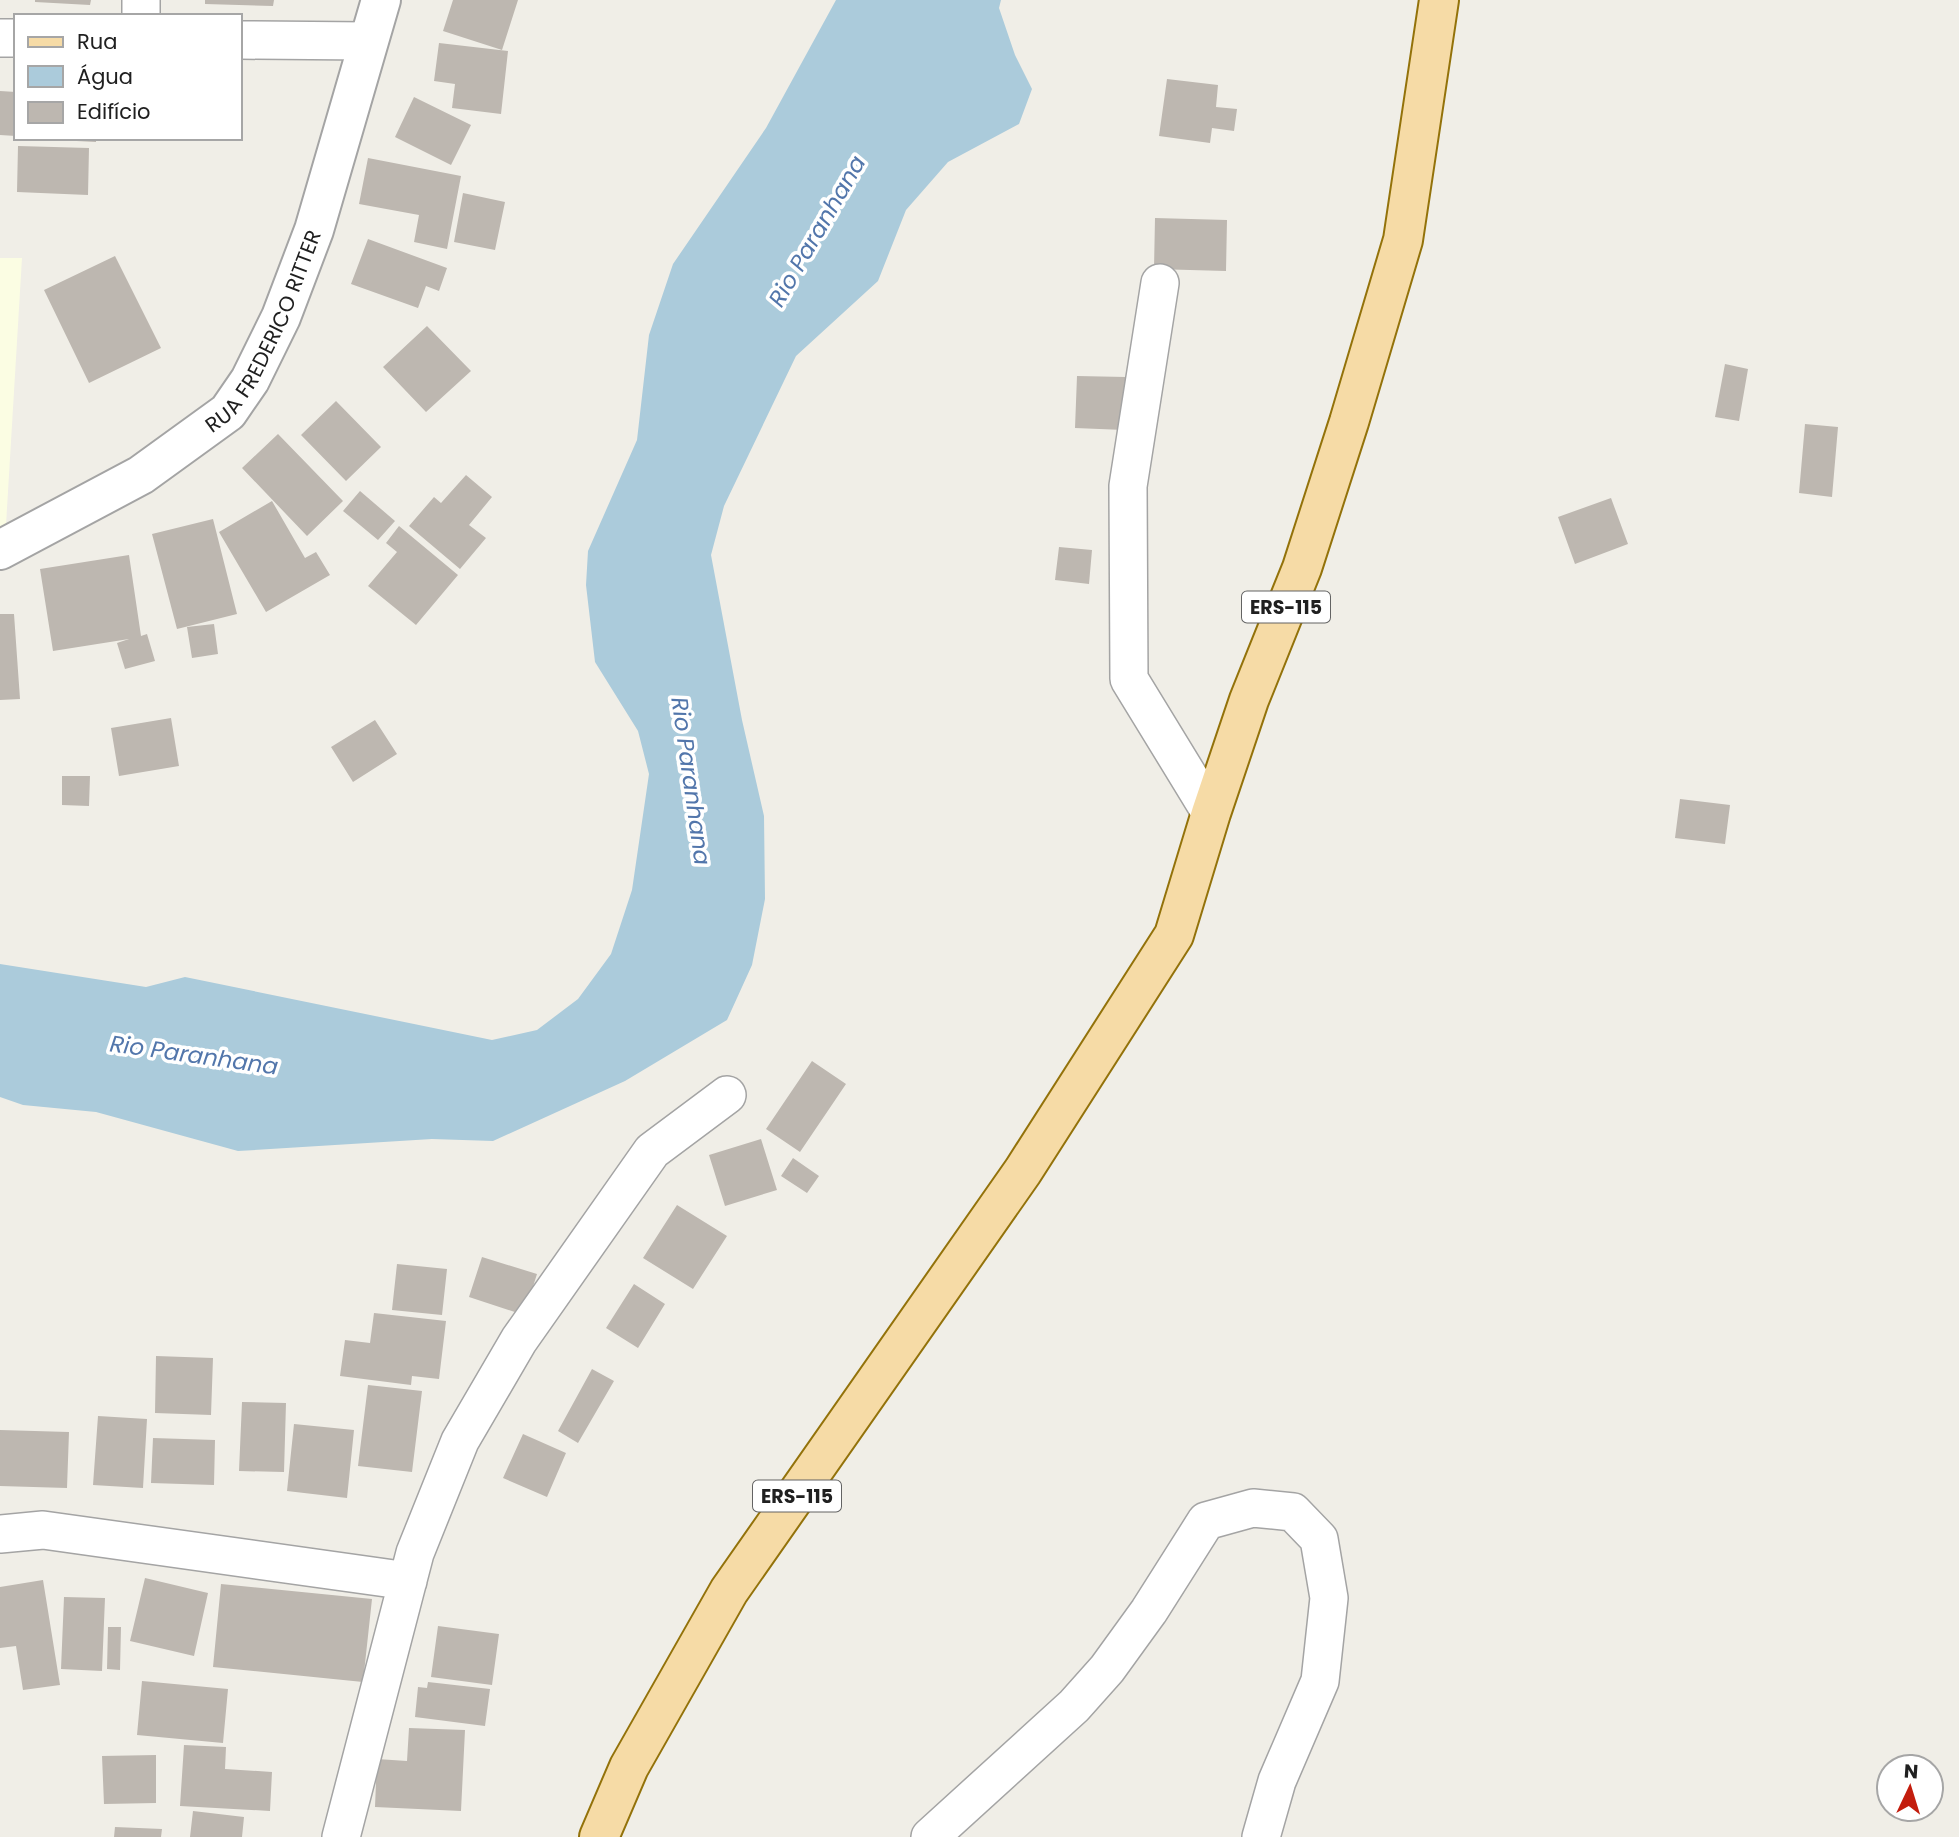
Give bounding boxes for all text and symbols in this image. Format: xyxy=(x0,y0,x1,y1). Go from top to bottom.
legend xyxy=(14,14,242,140)
text: Rua xyxy=(77,27,117,56)
text: Água xyxy=(77,62,133,91)
text: Edifício xyxy=(77,97,151,126)
water label: Rio Paranhana xyxy=(761,150,873,312)
street label: RUA FREDERICO RITTER xyxy=(199,225,327,439)
road number: ERS-115 xyxy=(1242,592,1330,622)
water label: Rio Paranhana xyxy=(663,695,719,867)
water label: Rio Paranhana xyxy=(108,1027,280,1083)
road number: ERS-115 xyxy=(753,1480,841,1512)
north arrow xyxy=(1875,1753,1945,1823)
text: N xyxy=(1903,1758,1919,1786)

